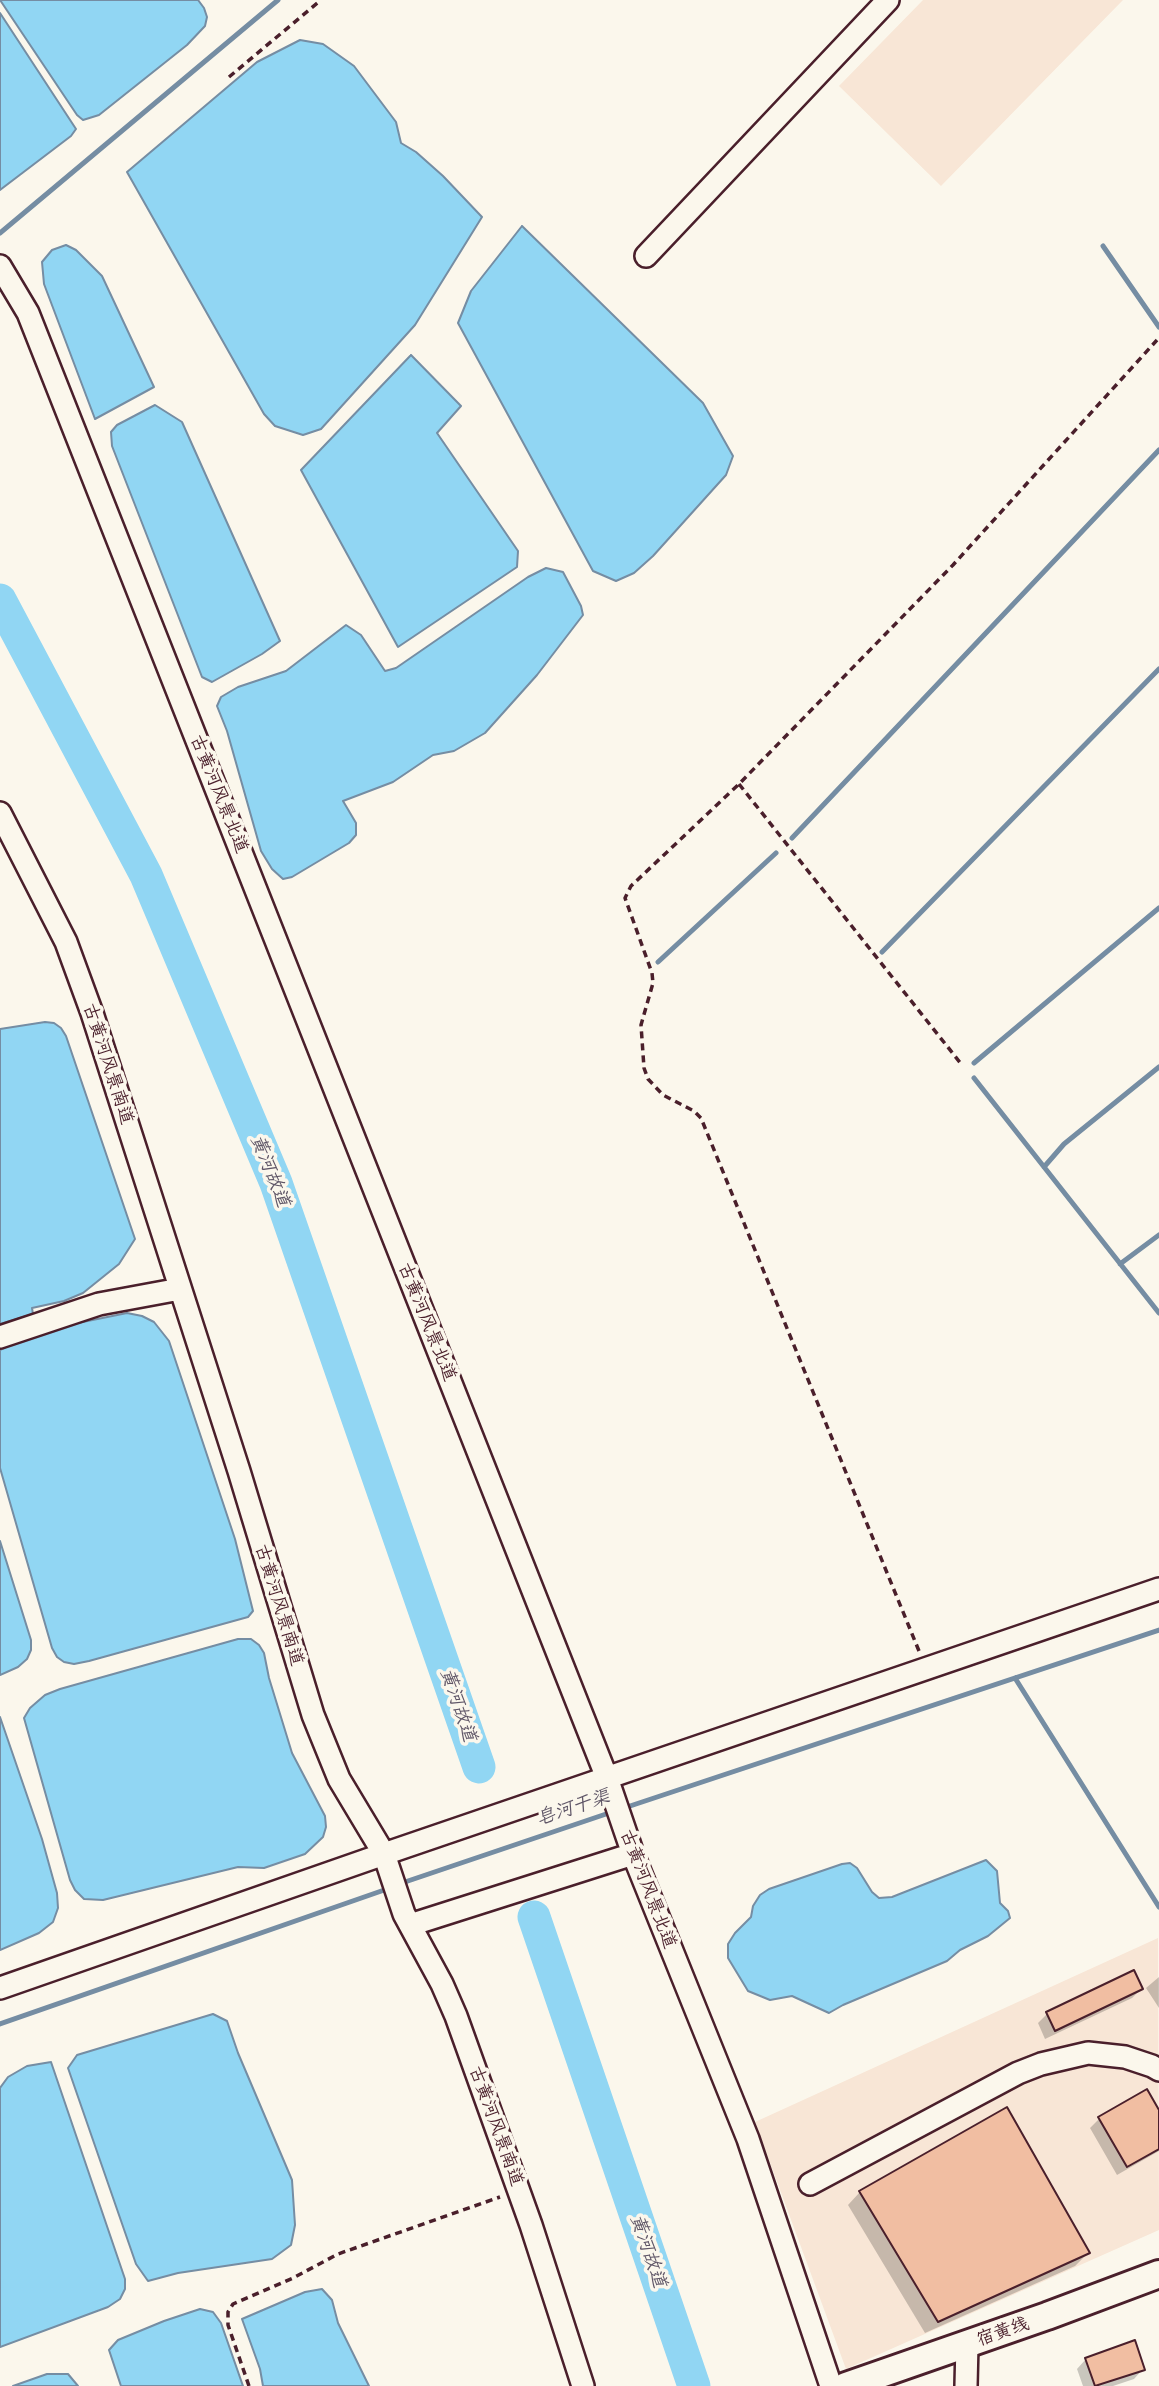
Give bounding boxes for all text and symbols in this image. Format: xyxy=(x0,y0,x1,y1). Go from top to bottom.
street label: 古黄河风景北道 xyxy=(185,732,253,856)
street label: 古黄河风景南道 xyxy=(78,1001,138,1127)
water label: 黄河故道 xyxy=(245,1131,295,1211)
street label: 古黄河风景北道 xyxy=(393,1260,461,1384)
street label: 古黄河风景南道 xyxy=(250,1542,308,1668)
water label: 黄河故道 xyxy=(435,1665,481,1745)
water label: 皂河干渠 xyxy=(533,1785,613,1831)
street label: 古黄河风景北道 xyxy=(615,1826,681,1952)
street label: 古黄河风景南道 xyxy=(464,2063,528,2189)
water label: 黄河故道 xyxy=(625,2211,671,2291)
street label: 宿黄线 xyxy=(974,2313,1032,2351)

